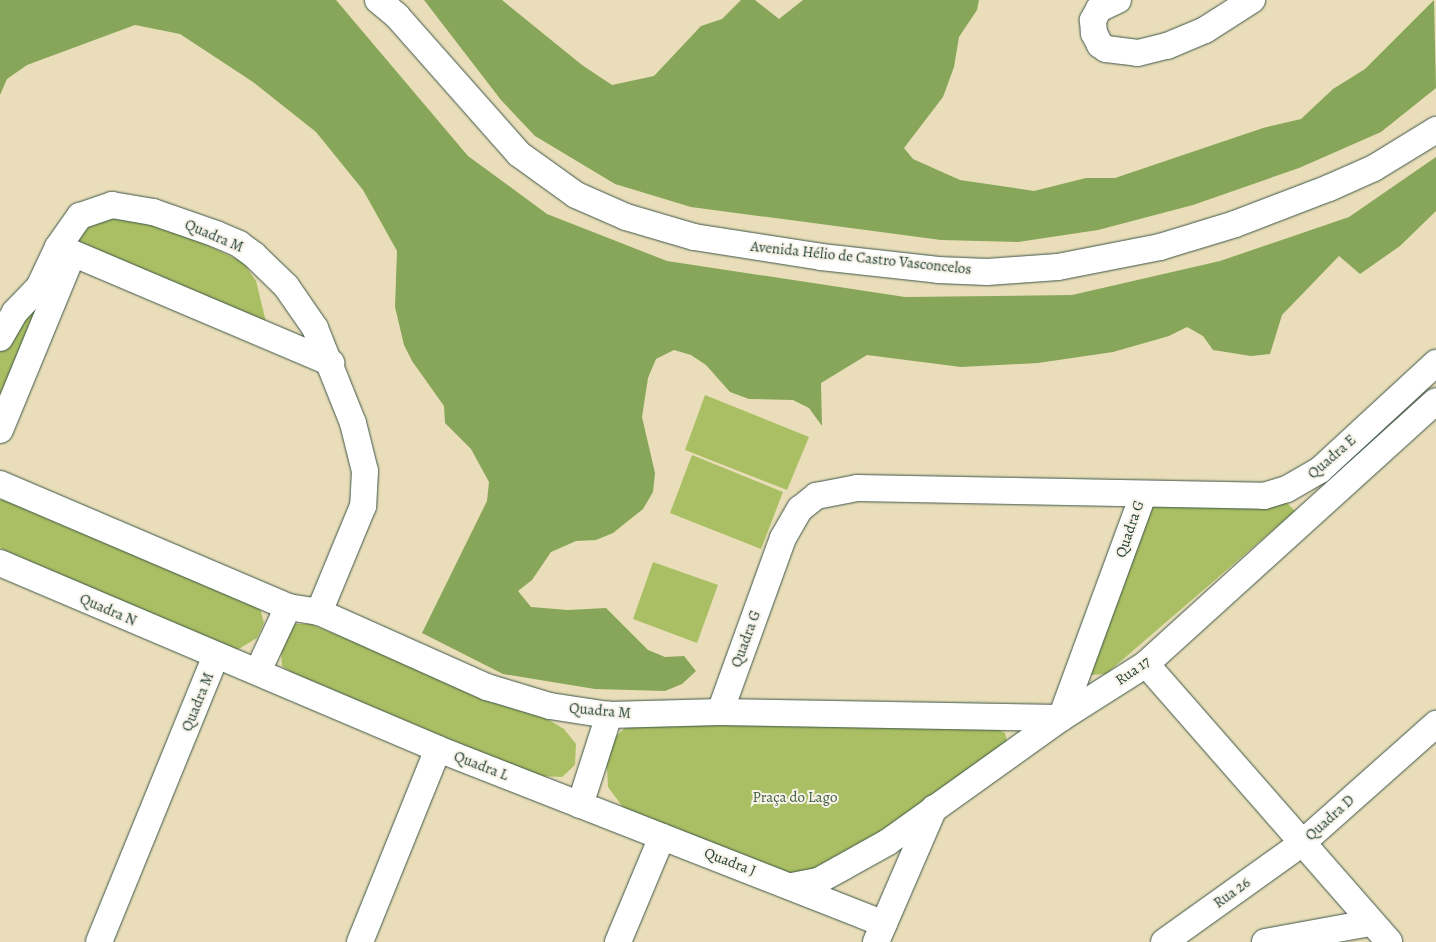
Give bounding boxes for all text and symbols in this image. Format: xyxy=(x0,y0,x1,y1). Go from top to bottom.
street label: Quadra M xyxy=(182,216,246,256)
street label: Avenida Hélio de Castro Vasconcelos xyxy=(750,237,972,279)
street label: Quadra E xyxy=(1304,431,1360,483)
street label: Quadra G xyxy=(1112,498,1148,560)
street label: Quadra N xyxy=(77,590,139,630)
street label: Quadra G xyxy=(727,608,765,670)
street label: Rua 17 xyxy=(1112,653,1154,689)
street label: Quadra M xyxy=(178,670,218,734)
street label: Quadra M xyxy=(568,699,632,723)
street label: Quadra L xyxy=(451,747,511,785)
park label: Praça do Lago xyxy=(753,789,837,807)
street label: Quadra D xyxy=(1302,791,1358,845)
street label: Quadra J xyxy=(702,844,758,880)
street label: Rua 26 xyxy=(1210,874,1254,912)

